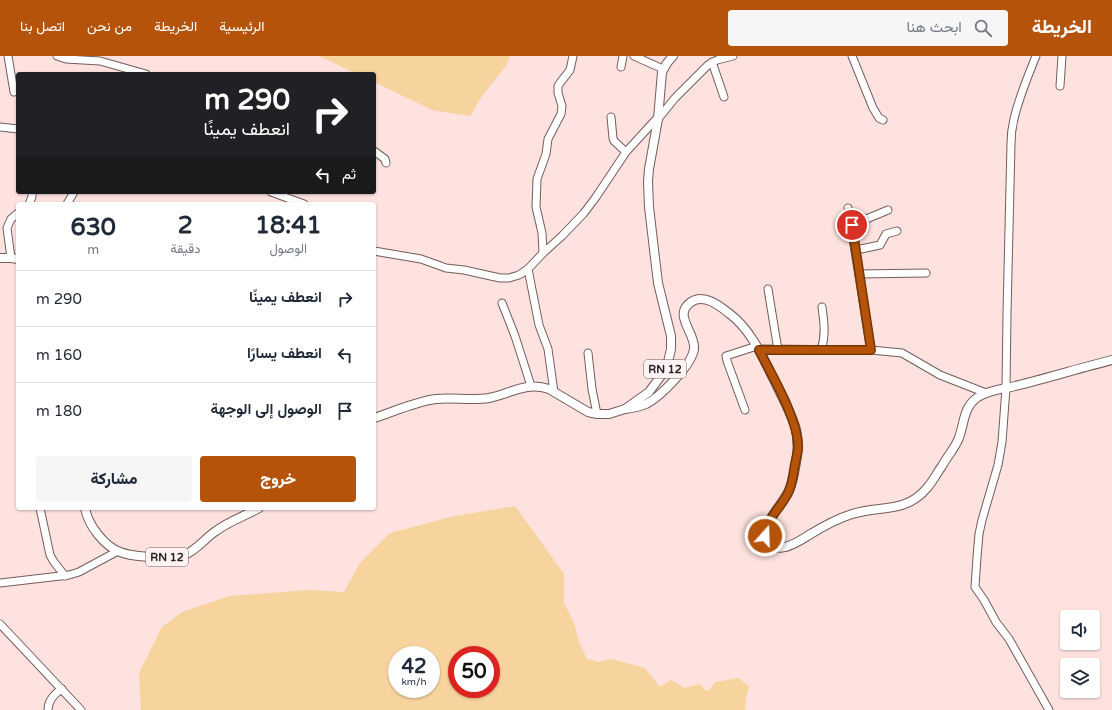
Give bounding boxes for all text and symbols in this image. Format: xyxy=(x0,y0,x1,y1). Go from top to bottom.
search box xyxy=(728,10,1008,46)
text: الخريطة xyxy=(1032,16,1092,38)
icon: search xyxy=(972,17,994,39)
text: اتصل بنا xyxy=(20,18,65,35)
text: من نحن xyxy=(87,18,132,35)
text: الخريطة xyxy=(154,18,197,35)
text: الرئيسية xyxy=(219,18,265,35)
text: ابحث هنا xyxy=(906,18,962,36)
text: 290 m xyxy=(204,83,290,117)
icon: right xyxy=(304,88,356,140)
text: انعطف يمينًا xyxy=(204,118,290,140)
icon: left xyxy=(312,164,334,186)
text: ثم xyxy=(342,165,356,183)
pin xyxy=(835,208,869,242)
text: 2 xyxy=(178,211,193,240)
text: 18:41 xyxy=(255,211,321,240)
text: 630 xyxy=(71,213,116,242)
icon: arrive xyxy=(841,214,863,236)
text: دقيقة xyxy=(170,241,200,257)
text: الوصول xyxy=(269,241,307,257)
text: m xyxy=(87,242,99,258)
text: انعطف يمينًا xyxy=(249,288,322,306)
icon: right xyxy=(334,288,356,310)
text: 290 m xyxy=(36,290,82,308)
text: انعطف يسارًا xyxy=(247,344,322,362)
icon: left xyxy=(334,344,356,366)
text: 160 m xyxy=(36,346,82,364)
road number: RN 12 xyxy=(644,360,686,378)
text: الوصول إلى الوجهة xyxy=(211,400,322,418)
icon: arrive xyxy=(334,400,356,422)
text: 180 m xyxy=(36,402,82,420)
button: مشاركة xyxy=(36,456,192,502)
button: خروج xyxy=(200,456,356,502)
position arrow xyxy=(744,515,786,557)
road number: RN 12 xyxy=(146,548,188,566)
map controls xyxy=(1060,610,1100,698)
button: sound xyxy=(1060,610,1100,650)
speed limit sign: 50 xyxy=(448,646,500,698)
text: 42 xyxy=(401,655,427,679)
button: layers xyxy=(1060,658,1100,698)
text: km/h xyxy=(401,676,427,688)

